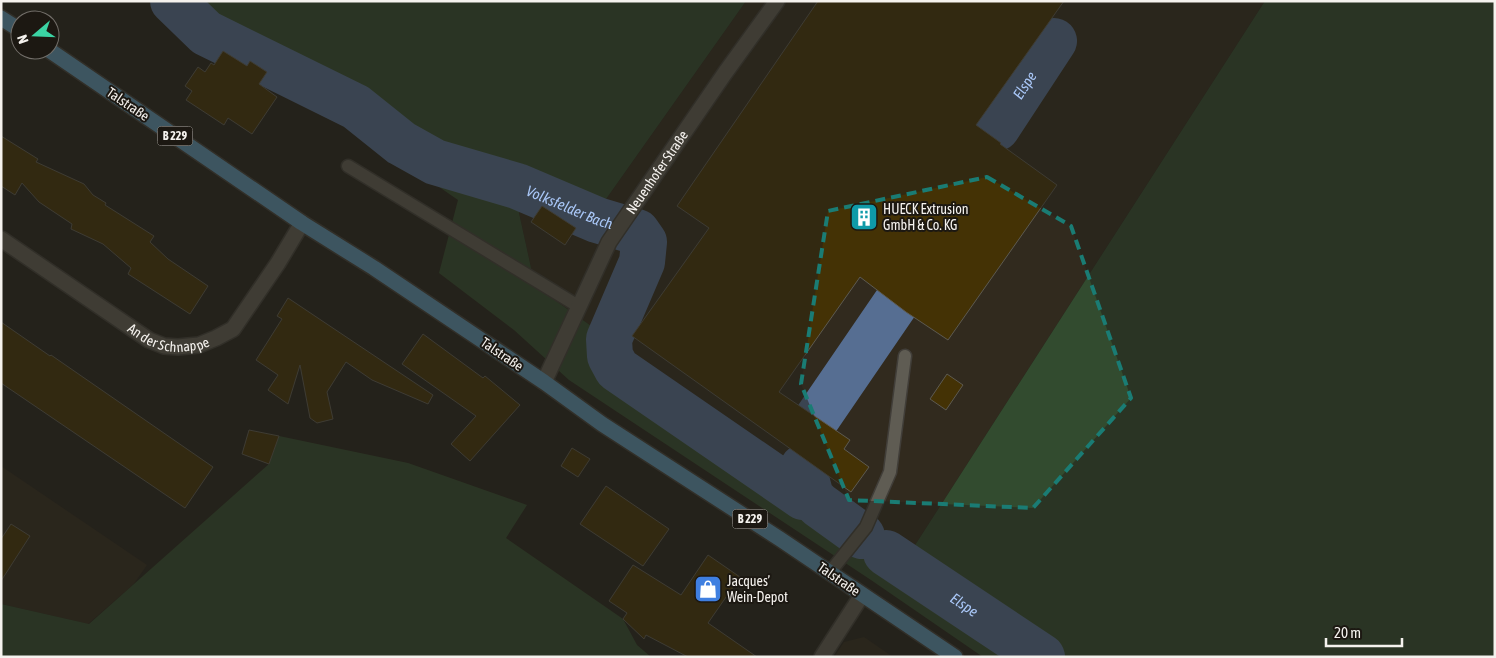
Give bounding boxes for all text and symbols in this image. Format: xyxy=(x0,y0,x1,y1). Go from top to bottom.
north arrow xyxy=(10,10,60,60)
text: N xyxy=(14,33,32,46)
water label: Elspe xyxy=(1009,68,1040,102)
street label: Talstraße xyxy=(104,84,152,124)
road number: B 229 xyxy=(158,126,192,146)
street label: Neuenhofer Straße xyxy=(623,127,691,217)
water label: Volksfelder Bach xyxy=(524,182,615,232)
place label: HUECK Extrusion GmbH & Co. KG xyxy=(883,201,969,233)
building icon: HUECK Extrusion GmbH & Co. KG xyxy=(849,202,879,232)
street label: An der Schnappe xyxy=(125,320,212,355)
street label: Talstraße xyxy=(478,334,526,374)
road number: B 229 xyxy=(732,509,768,528)
street label: Talstraße xyxy=(815,559,863,599)
place label: Jacques’ Wein-Depot xyxy=(727,573,788,605)
shop icon: Jacques’ Wein-Depot xyxy=(693,574,723,604)
water label: Elspe xyxy=(947,589,982,620)
scale bar xyxy=(1326,616,1402,648)
text: 20 m xyxy=(1334,624,1361,641)

